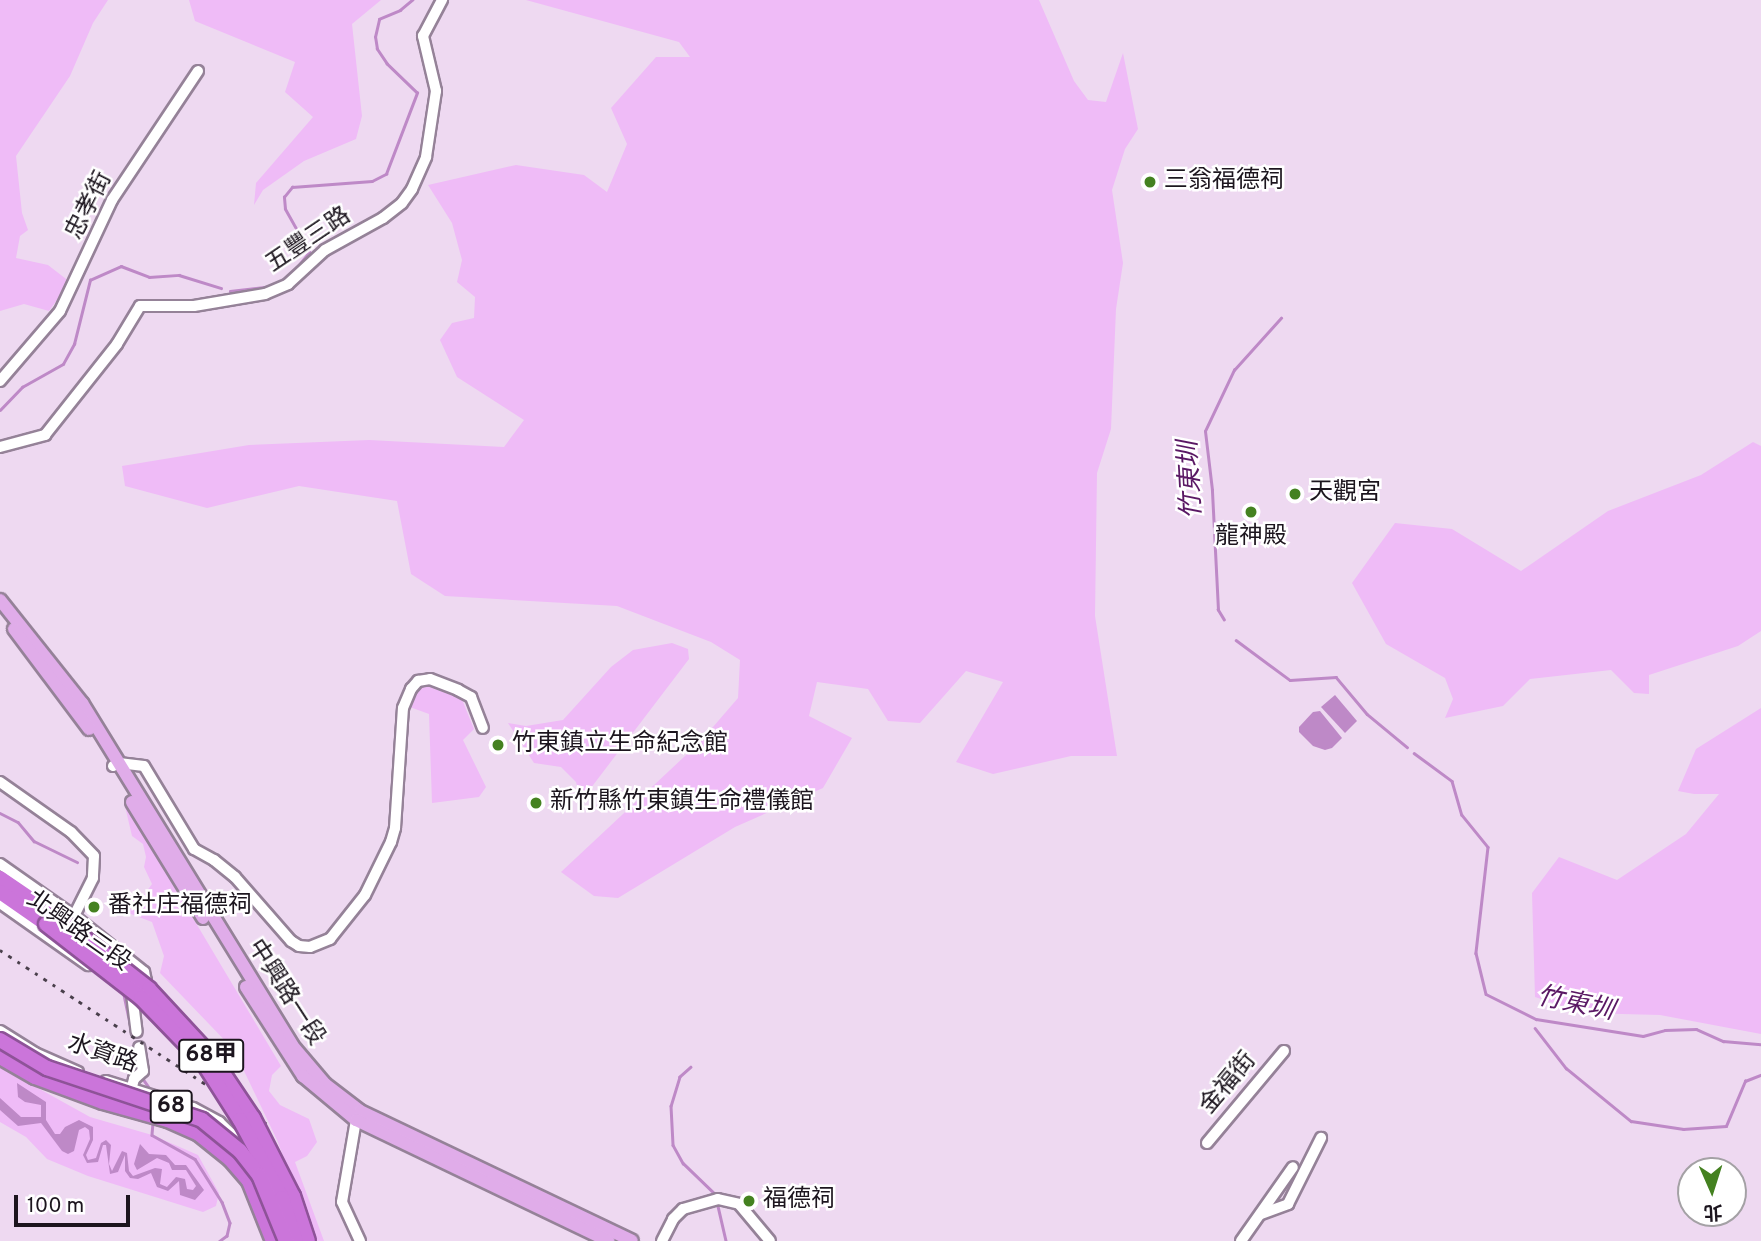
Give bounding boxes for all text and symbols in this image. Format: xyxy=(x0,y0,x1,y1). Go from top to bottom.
street label: 忠孝街 xyxy=(61,167,119,245)
place label: 三翁福德祠 xyxy=(1164,168,1284,196)
marker: 三翁福德祠 xyxy=(1142,174,1158,190)
street label: 五豐三路 xyxy=(261,202,357,280)
water label: 竹東圳 xyxy=(1174,440,1210,520)
place label: 天觀宮 xyxy=(1309,480,1381,508)
marker: 天觀宮 xyxy=(1287,486,1303,502)
marker: 龍神殿 xyxy=(1243,504,1259,520)
place label: 龍神殿 xyxy=(1215,524,1287,552)
place label: 竹東鎮立生命紀念館 xyxy=(512,731,728,759)
marker: 竹東鎮立生命紀念館 xyxy=(490,737,506,753)
place label: 新竹縣竹東鎮生命禮儀館 xyxy=(550,789,814,817)
marker: 新竹縣竹東鎮生命禮儀館 xyxy=(528,795,544,811)
street label: 北興路三段 xyxy=(21,886,135,978)
place label: 番社庄福德祠 xyxy=(108,893,252,921)
marker: 番社庄福德祠 xyxy=(86,899,102,915)
street label: 中興路一段 xyxy=(240,935,330,1051)
water label: 竹東圳 xyxy=(1534,982,1616,1028)
street label: 水資路 xyxy=(63,1030,141,1080)
road number: 68甲 xyxy=(178,1036,244,1076)
street label: 金福街 xyxy=(1195,1047,1263,1121)
road number: 68 xyxy=(148,1088,194,1126)
north arrow xyxy=(1677,1157,1747,1227)
scale bar xyxy=(18,1182,133,1226)
place label: 福德祠 xyxy=(763,1187,835,1215)
text: 100 m xyxy=(27,1193,84,1220)
marker: 福德祠 xyxy=(741,1193,757,1209)
text: 北 xyxy=(1703,1198,1723,1223)

